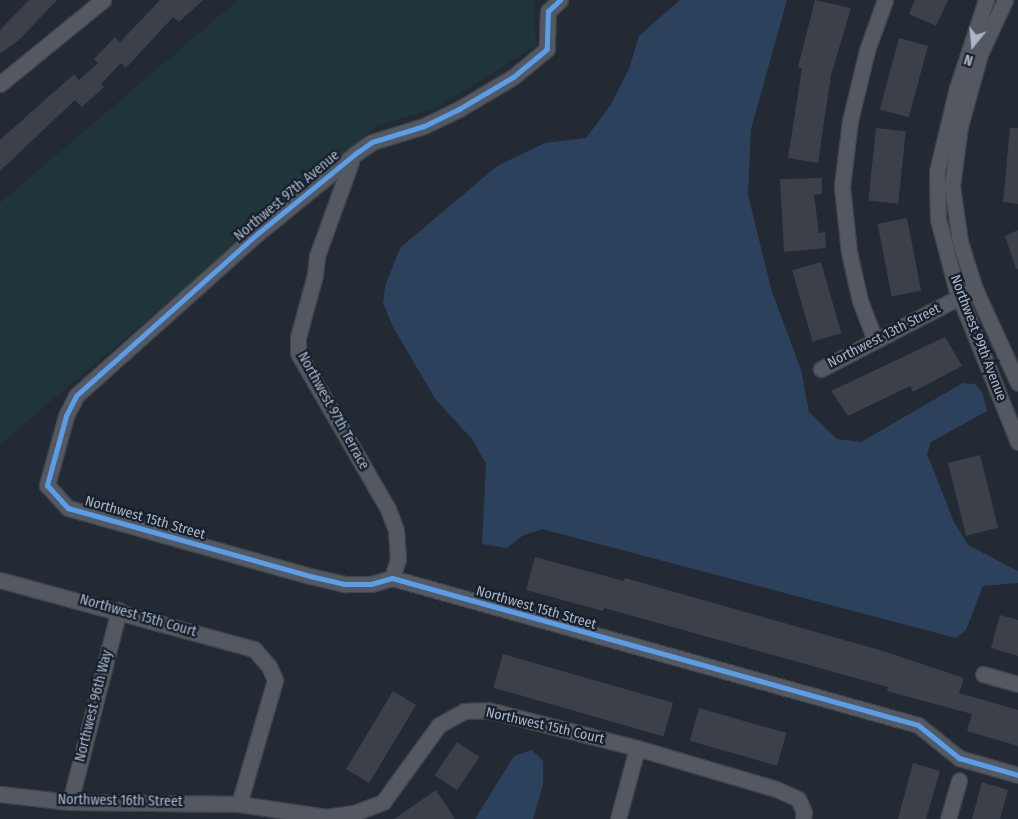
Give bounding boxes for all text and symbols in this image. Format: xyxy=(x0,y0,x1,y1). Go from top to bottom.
north arrow xyxy=(948,20,998,70)
text: N xyxy=(962,50,975,69)
street label: Northwest 97th Avenue xyxy=(231,147,343,245)
street label: Northwest 99th Avenue xyxy=(946,273,1010,403)
street label: Northwest 13th Street xyxy=(825,300,943,372)
street label: Northwest 97th Terrace xyxy=(294,349,372,473)
street label: Northwest 15th Street xyxy=(83,493,207,543)
street label: Northwest 15th Street xyxy=(474,583,598,633)
street label: Northwest 15th Court xyxy=(78,591,198,641)
street label: Northwest 96th Way xyxy=(72,648,116,764)
street label: Northwest 15th Court xyxy=(484,704,606,748)
street label: Northwest 16th Street xyxy=(58,792,182,810)

